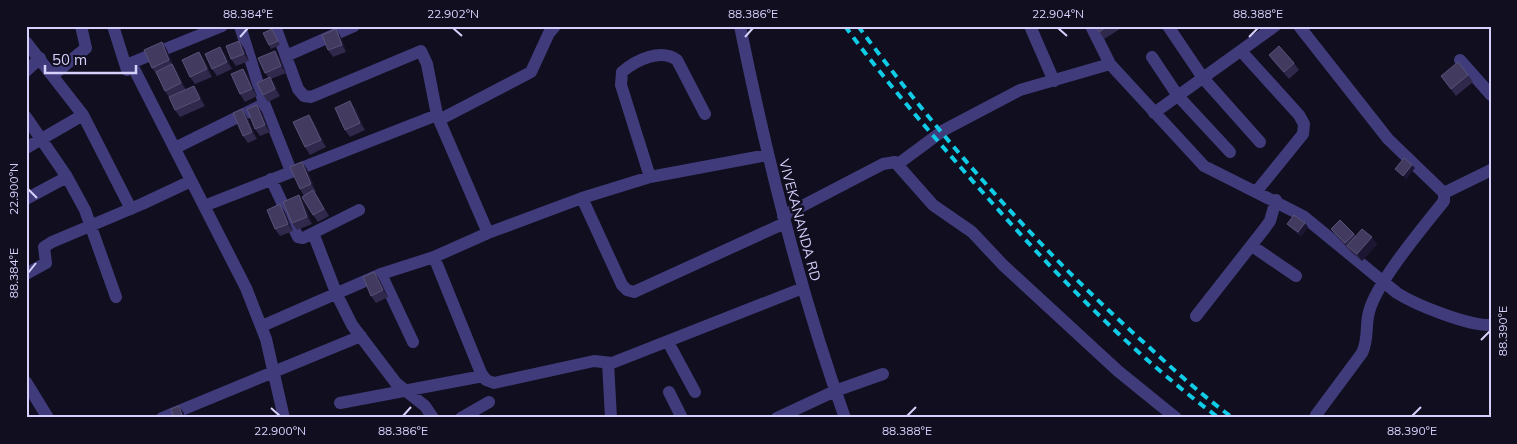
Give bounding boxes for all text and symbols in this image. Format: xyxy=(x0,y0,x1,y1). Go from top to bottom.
text: 88.384°E xyxy=(223,6,273,21)
text: 22.902°N xyxy=(427,6,479,21)
text: 88.386°E xyxy=(728,6,778,21)
text: 22.904°N xyxy=(1032,6,1084,21)
text: 88.388°E xyxy=(1233,6,1283,21)
scale bar xyxy=(45,42,136,74)
text: 50 m xyxy=(52,50,87,69)
street label: VIVEKANANDA RD xyxy=(775,157,825,283)
text: 22.900°N xyxy=(6,163,21,215)
text: 88.384°E xyxy=(6,248,21,298)
text: 88.390°E xyxy=(1495,306,1510,356)
text: 22.900°N xyxy=(254,423,306,438)
text: 88.386°E xyxy=(378,423,428,438)
text: 88.388°E xyxy=(882,423,932,438)
text: 88.390°E xyxy=(1387,423,1437,438)

